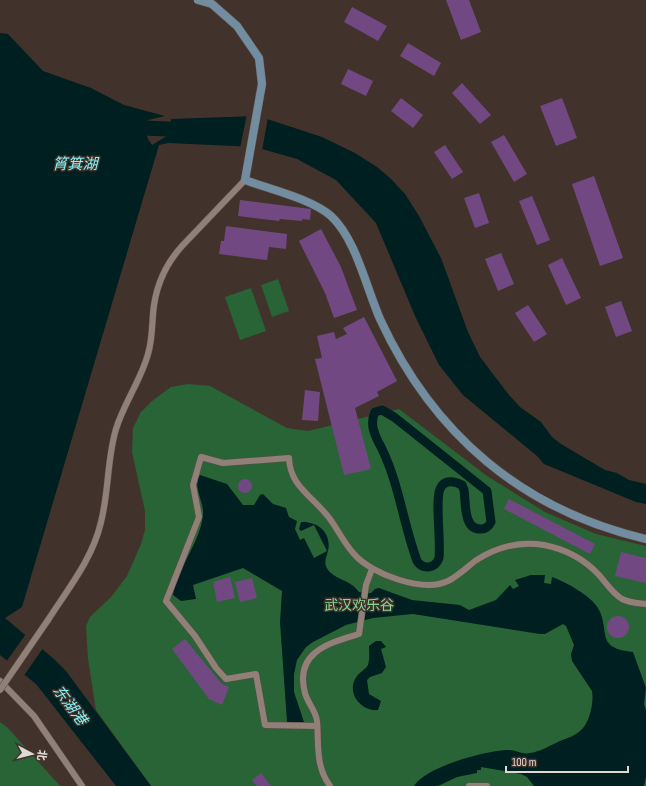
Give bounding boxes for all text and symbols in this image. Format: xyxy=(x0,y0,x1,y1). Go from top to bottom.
water label: 筲箕湖 xyxy=(52,155,99,174)
park label: 武汉欢乐谷 xyxy=(324,597,394,614)
water label: 东湖港 xyxy=(48,682,92,731)
north arrow xyxy=(12,734,52,774)
scale bar xyxy=(506,748,628,774)
text: 北 xyxy=(34,749,49,761)
text: 100 m xyxy=(512,755,537,770)

